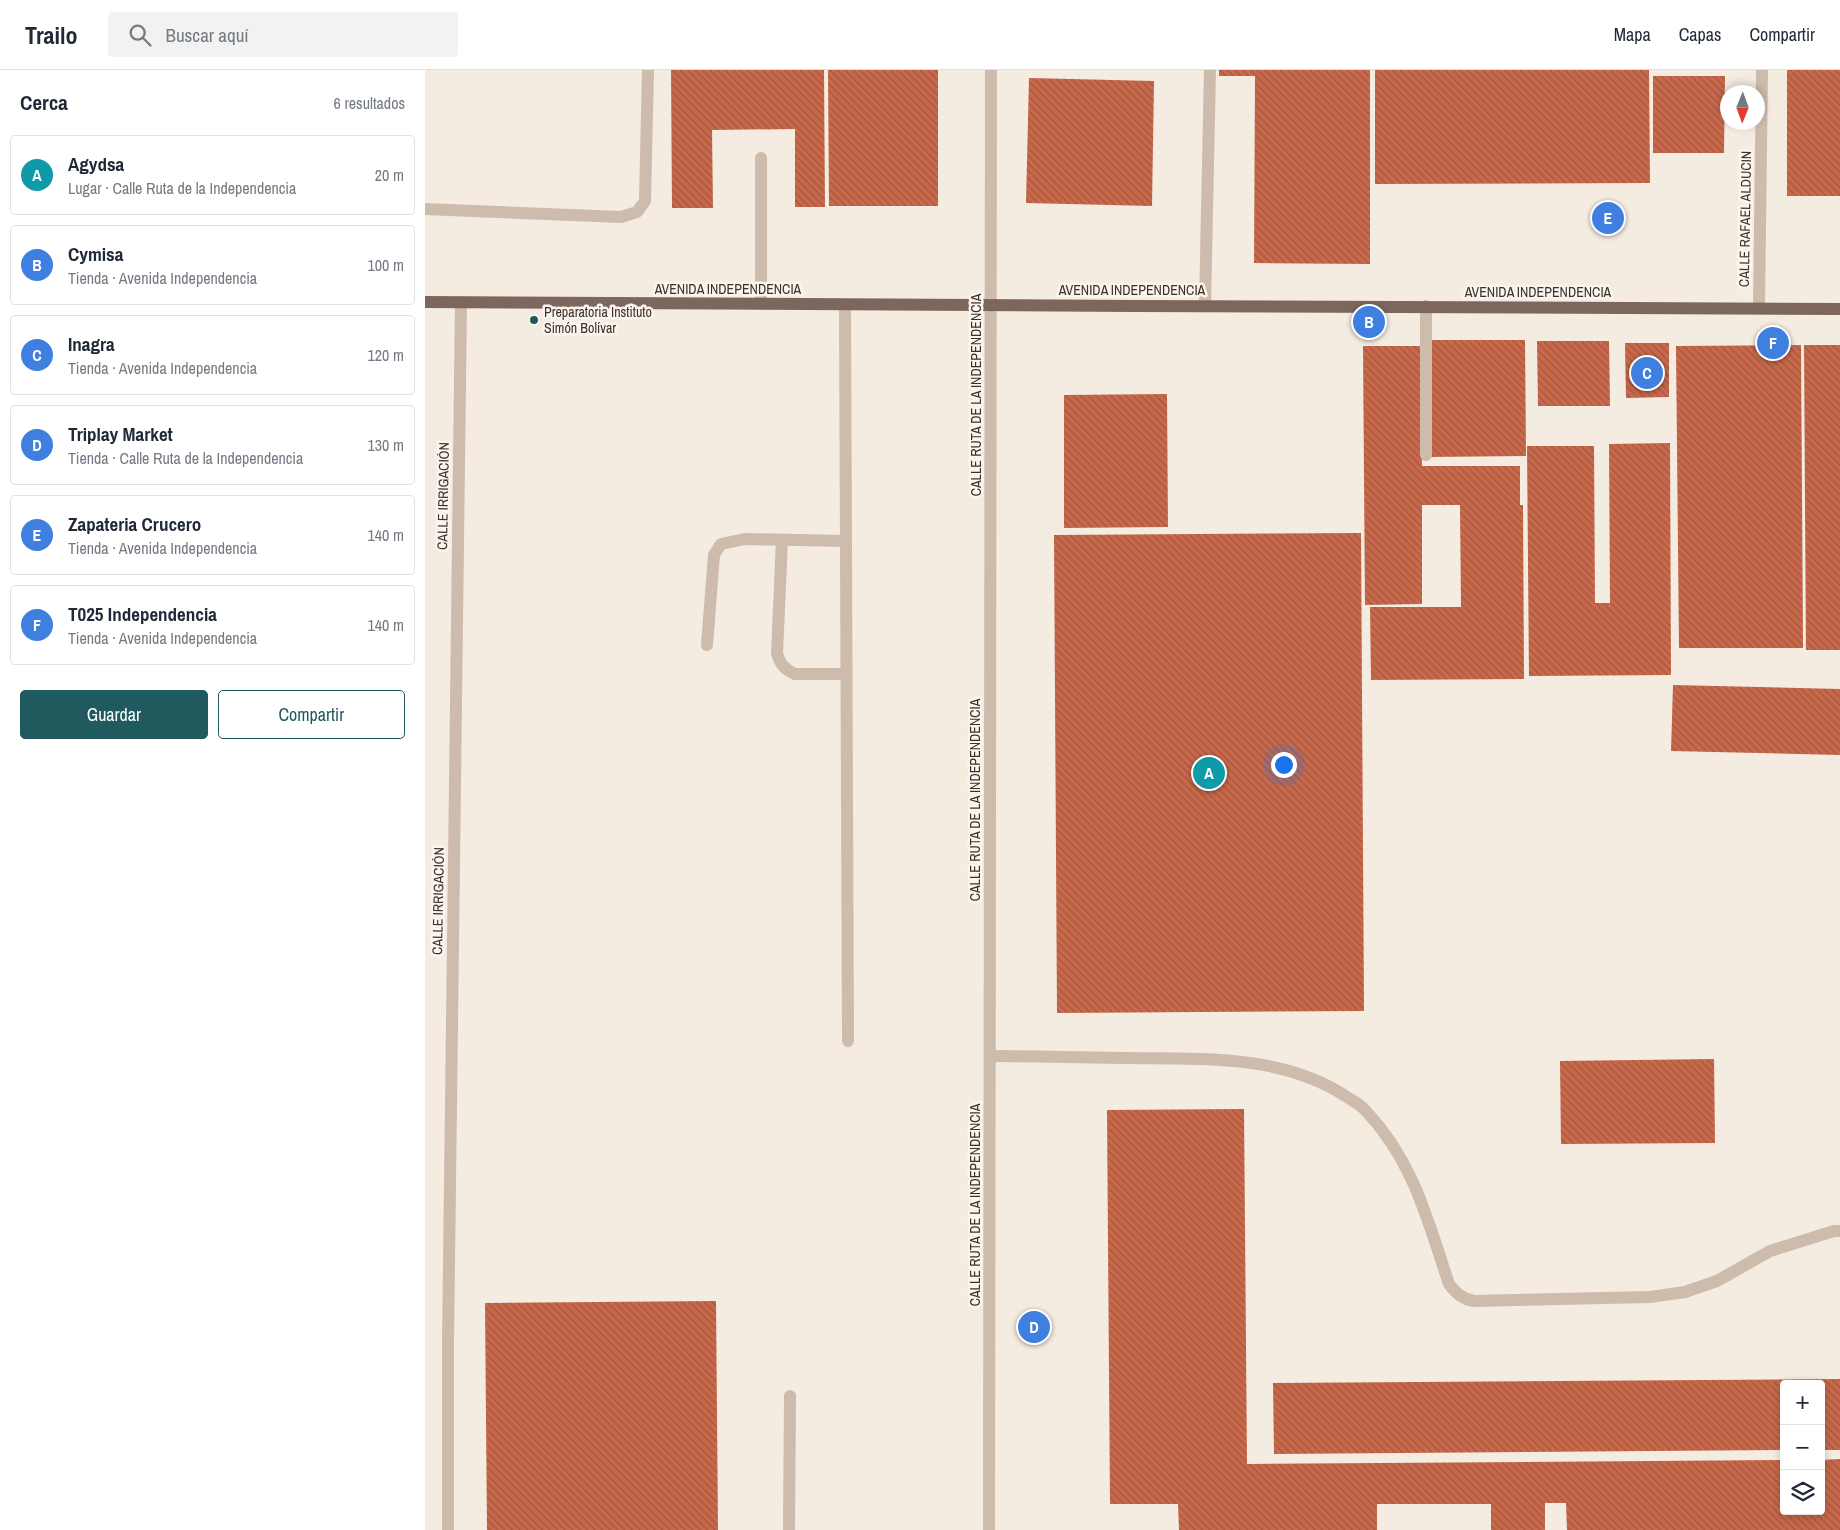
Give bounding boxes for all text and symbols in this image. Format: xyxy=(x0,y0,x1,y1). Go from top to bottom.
search box xyxy=(108,12,458,57)
text: Trailo xyxy=(25,19,78,51)
icon: search xyxy=(126,21,154,49)
text: Buscar aquí xyxy=(166,22,249,48)
text: Mapa xyxy=(1614,22,1651,47)
text: Capas xyxy=(1679,22,1721,47)
text: Compartir xyxy=(1749,22,1815,47)
north arrow xyxy=(1720,85,1765,130)
text: Cerca xyxy=(20,88,68,117)
text: 6 resultados xyxy=(334,92,405,114)
text: Agydsa xyxy=(68,151,124,177)
street label: CALLE RAFAEL ALDUCIN xyxy=(1735,151,1755,287)
text: A xyxy=(32,164,42,186)
text: 20 m xyxy=(375,164,404,186)
text: Lugar · Calle Ruta de la Independencia xyxy=(68,177,296,199)
pin: E xyxy=(1592,199,1624,237)
text: Cymisa xyxy=(68,241,123,267)
text: B xyxy=(32,254,42,276)
text: 100 m xyxy=(368,254,404,276)
text: Tienda · Avenida Independencia xyxy=(68,267,257,289)
street label: AVENIDA INDEPENDENCIA xyxy=(654,280,802,298)
street label: AVENIDA INDEPENDENCIA xyxy=(1058,281,1206,299)
street label: AVENIDA INDEPENDENCIA xyxy=(1464,283,1612,301)
street label: CALLE RUTA DE LA INDEPENDENCIA xyxy=(967,293,985,496)
place label: Preparatoria Instituto Simón Bolívar xyxy=(544,303,652,337)
pin: B xyxy=(1353,303,1385,341)
marker: Preparatoria Instituto Simón Bolívar xyxy=(528,314,540,326)
pin: F xyxy=(1757,324,1789,362)
text: Inagra xyxy=(68,331,115,357)
text: C xyxy=(32,344,42,366)
text: 120 m xyxy=(368,344,404,366)
pin: C xyxy=(1631,354,1663,392)
text: Tienda · Avenida Independencia xyxy=(68,357,257,379)
text: Triplay Market xyxy=(68,421,173,447)
text: D xyxy=(32,434,42,456)
text: 130 m xyxy=(368,434,404,456)
street label: CALLE IRRIGACIÓN xyxy=(433,442,453,550)
text: Tienda · Calle Ruta de la Independencia xyxy=(68,447,303,469)
text: Zapateria Crucero xyxy=(68,511,201,537)
text: E xyxy=(33,524,41,546)
text: 140 m xyxy=(368,524,404,546)
text: Tienda · Avenida Independencia xyxy=(68,537,257,559)
text: T025 Independencia xyxy=(68,601,217,627)
text: F xyxy=(33,614,41,636)
text: 140 m xyxy=(368,614,404,636)
text: Tienda · Avenida Independencia xyxy=(68,627,257,649)
button: Guardar xyxy=(20,690,208,739)
button: Compartir xyxy=(218,690,405,739)
street label: CALLE RUTA DE LA INDEPENDENCIA xyxy=(966,698,984,901)
your location xyxy=(1271,752,1297,778)
pin: A xyxy=(1193,754,1225,792)
street label: CALLE IRRIGACIÓN xyxy=(428,847,448,955)
street label: CALLE RUTA DE LA INDEPENDENCIA xyxy=(966,1103,984,1306)
pin: D xyxy=(1018,1308,1050,1346)
map controls xyxy=(1780,1380,1825,1515)
button: + xyxy=(1780,1380,1825,1425)
button: − xyxy=(1780,1425,1825,1470)
button: layers xyxy=(1780,1470,1825,1515)

